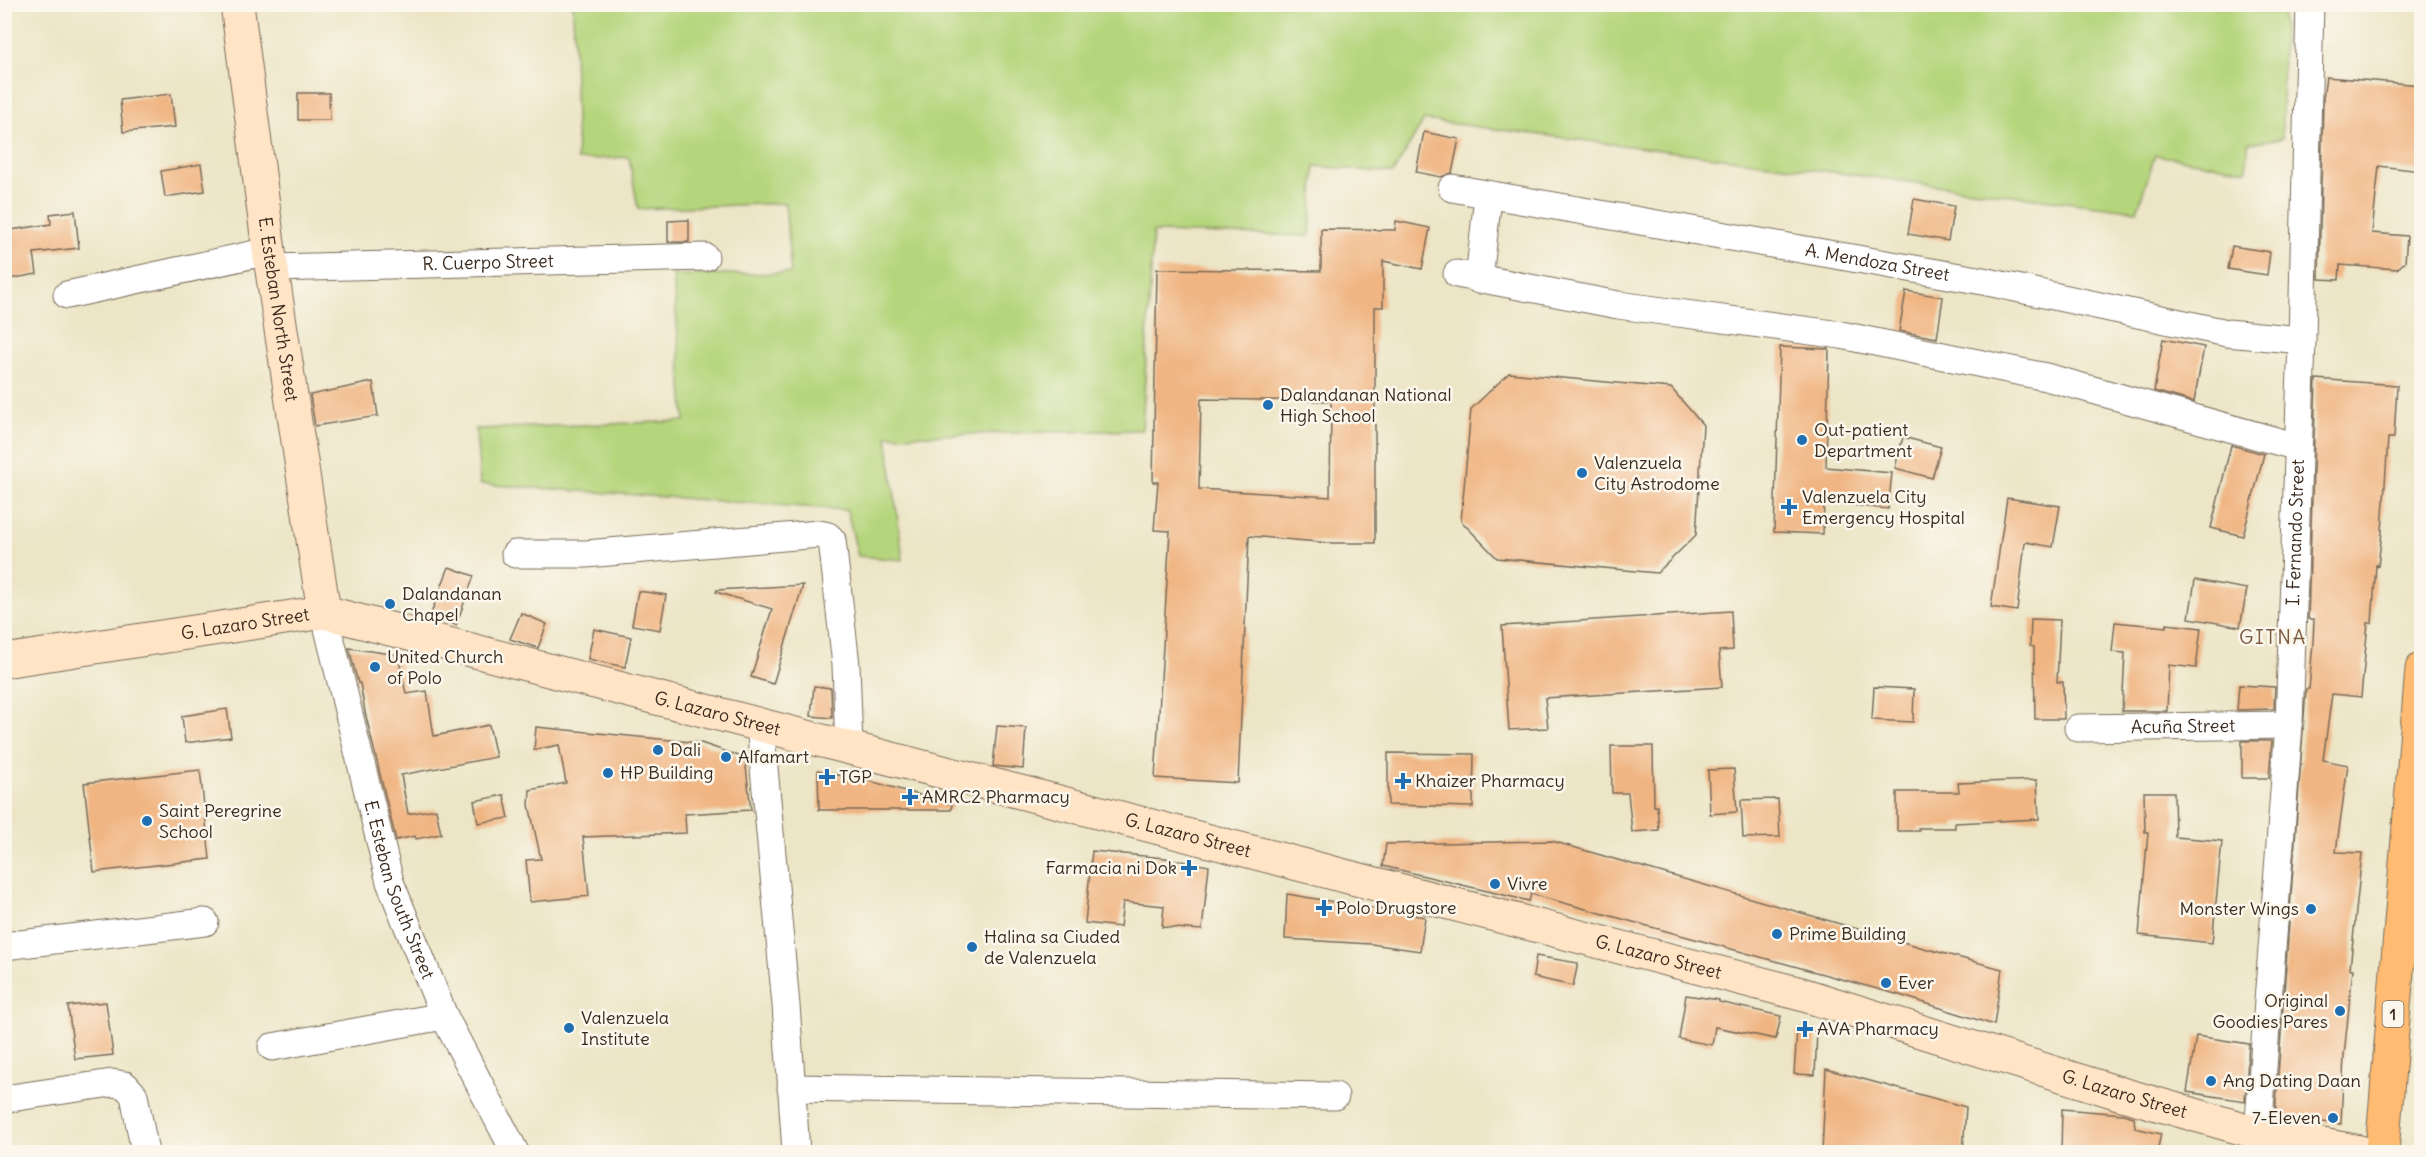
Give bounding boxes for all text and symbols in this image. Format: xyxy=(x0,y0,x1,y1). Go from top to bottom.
street label: E. Esteban North Street xyxy=(254,215,304,403)
street label: A. Mendoza Street xyxy=(1804,238,1951,286)
street label: R. Cuerpo Street xyxy=(422,249,554,275)
place label: Dalandanan National High School xyxy=(1280,383,1452,427)
marker: Dalandanan National High School xyxy=(1261,398,1275,412)
place label: Out-patient Department xyxy=(1814,418,1912,462)
marker: Out-patient Department xyxy=(1795,433,1809,447)
place label: Valenzuela City Astrodome xyxy=(1594,451,1720,495)
street label: I. Fernando Street xyxy=(2281,459,2309,606)
marker: Valenzuela City Astrodome xyxy=(1575,466,1589,480)
place label: Valenzuela City Emergency Hospital xyxy=(1802,485,1965,529)
marker: Valenzuela City Emergency Hospital xyxy=(1780,498,1798,516)
place label: Dalandanan Chapel xyxy=(402,582,502,626)
marker: Dalandanan Chapel xyxy=(383,597,397,611)
street label: G. Lazaro Street xyxy=(179,602,311,645)
district label: GITNA xyxy=(2239,624,2307,649)
place label: United Church of Polo xyxy=(387,645,503,689)
marker: United Church of Polo xyxy=(368,660,382,674)
street label: G. Lazaro Street xyxy=(652,686,783,741)
street label: Acuña Street xyxy=(2131,714,2235,738)
place label: Dali xyxy=(670,738,701,761)
marker: Dali xyxy=(651,743,665,757)
place label: Alfamart xyxy=(738,745,809,768)
marker: Alfamart xyxy=(719,750,733,764)
place label: HP Building xyxy=(620,761,713,784)
place label: TGP xyxy=(839,765,872,788)
marker: HP Building xyxy=(601,766,615,780)
place label: Khaizer Pharmacy xyxy=(1415,769,1565,792)
marker: TGP xyxy=(820,770,834,784)
marker: Khaizer Pharmacy xyxy=(1396,774,1410,788)
place label: AMRC2 Pharmacy xyxy=(922,785,1070,808)
marker: AMRC2 Pharmacy xyxy=(903,790,917,804)
street label: E. Esteban South Street xyxy=(359,798,440,982)
place label: Saint Peregrine School xyxy=(159,799,282,843)
street label: G. Lazaro Street xyxy=(1122,808,1254,862)
marker: Saint Peregrine School xyxy=(140,814,154,828)
place label: Farmacia ni Dok xyxy=(1046,856,1177,879)
marker: Farmacia ni Dok xyxy=(1182,861,1196,875)
place label: Vivre xyxy=(1507,872,1548,895)
marker: Vivre xyxy=(1488,877,1502,891)
place label: Polo Drugstore xyxy=(1336,896,1456,919)
place label: Monster Wings xyxy=(2180,897,2299,920)
marker: Polo Drugstore xyxy=(1317,901,1331,915)
marker: Monster Wings xyxy=(2304,902,2318,916)
place label: Prime Building xyxy=(1789,922,1906,945)
place label: Halina sa Ciuded de Valenzuela xyxy=(984,925,1121,969)
marker: Prime Building xyxy=(1770,927,1784,941)
street label: G. Lazaro Street xyxy=(1593,929,1724,984)
marker: Halina sa Ciuded de Valenzuela xyxy=(965,940,979,954)
place label: Ever xyxy=(1898,971,1935,994)
marker: Ever xyxy=(1879,976,1893,990)
place label: Original Goodies Pares xyxy=(2213,989,2328,1033)
road number: 1 xyxy=(2382,1001,2404,1027)
marker: Original Goodies Pares xyxy=(2333,1004,2347,1018)
place label: Valenzuela Institute xyxy=(581,1006,669,1050)
place label: AVA Pharmacy xyxy=(1817,1017,1939,1040)
marker: Valenzuela Institute xyxy=(562,1021,576,1035)
marker: AVA Pharmacy xyxy=(1798,1022,1812,1036)
street label: G. Lazaro Street xyxy=(2059,1064,2190,1123)
place label: Ang Dating Daan xyxy=(2223,1069,2361,1092)
marker: Ang Dating Daan xyxy=(2204,1074,2218,1088)
place label: 7-Eleven xyxy=(2252,1106,2321,1129)
marker: 7-Eleven xyxy=(2326,1111,2340,1125)

